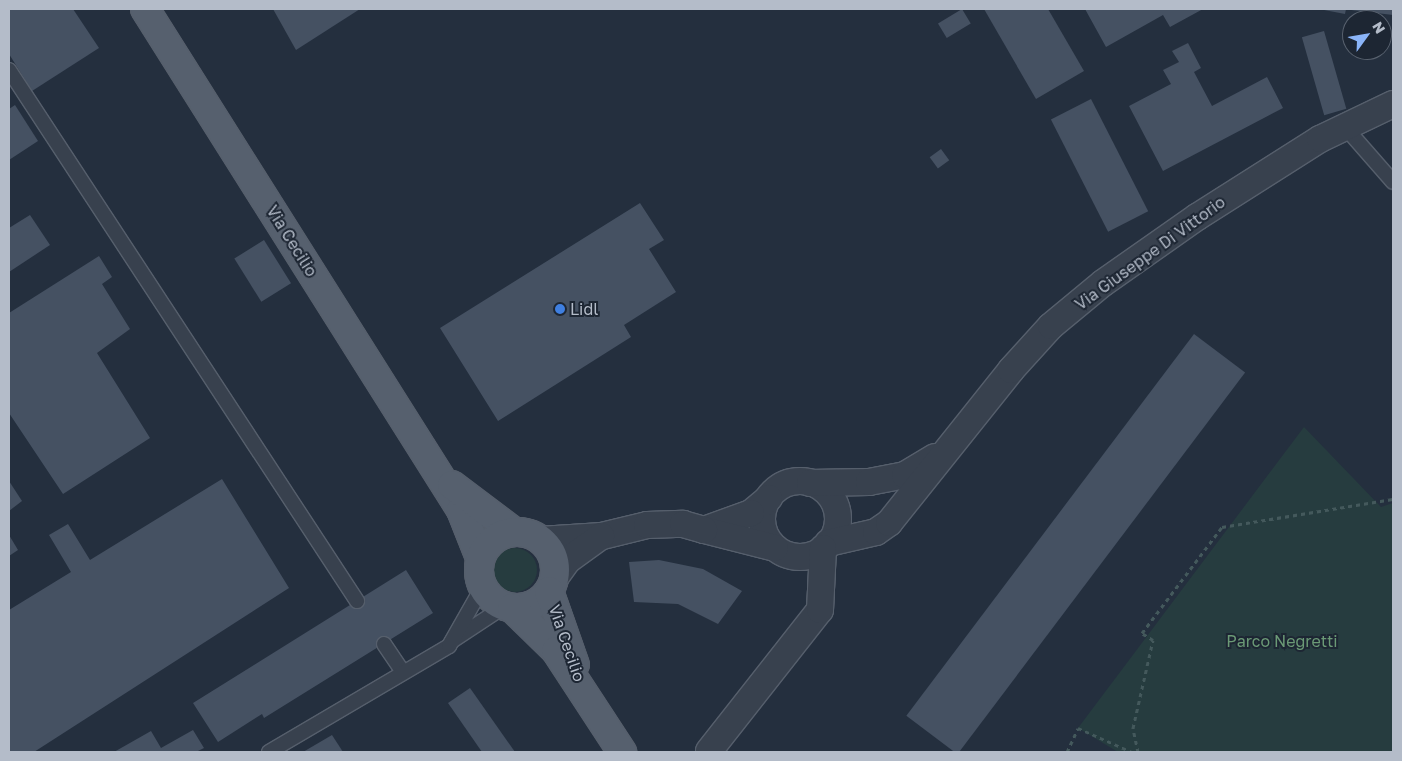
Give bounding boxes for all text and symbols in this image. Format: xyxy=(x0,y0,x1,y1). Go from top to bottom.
north arrow xyxy=(1342,10,1392,60)
text: N xyxy=(1369,18,1389,36)
street label: Via Giuseppe Di Vittorio xyxy=(1071,192,1229,314)
street label: Via Cecilio xyxy=(263,202,321,280)
place label: Lidl xyxy=(570,299,598,319)
marker: Lidl xyxy=(554,303,566,315)
street label: Via Cecilio xyxy=(545,602,589,684)
park label: Parco Negretti xyxy=(1226,631,1338,651)

